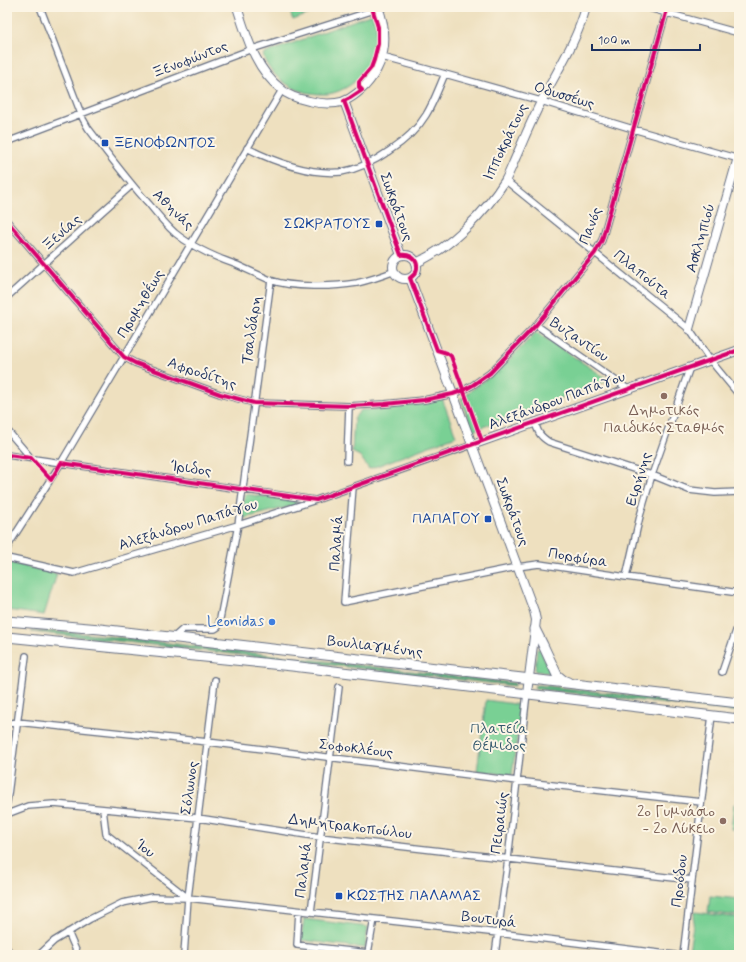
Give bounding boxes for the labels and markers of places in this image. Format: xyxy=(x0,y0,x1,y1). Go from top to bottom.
place label: ΞΕΝΟΦΩΝΤΟΣ xyxy=(113,133,216,153)
marker: ΞΕΝΟΦΩΝΤΟΣ xyxy=(100,138,110,148)
place label: ΣΩΚΡΑΤΟΥΣ xyxy=(284,214,371,234)
marker: ΣΩΚΡΑΤΟΥΣ xyxy=(374,219,384,229)
marker: Δημοτικός Παιδικός Σταθμός xyxy=(659,391,669,401)
place label: Δημοτικός Παιδικός Σταθμός xyxy=(604,401,725,438)
place label: ΠΑΠΑΓΟΥ xyxy=(412,509,480,529)
marker: ΠΑΠΑΓΟΥ xyxy=(483,514,493,524)
place label: Leonidas xyxy=(207,612,264,632)
marker: Leonidas xyxy=(267,617,277,627)
place label: 2ο Γυμνάσιο - 2ο Λύκειο xyxy=(637,802,715,839)
marker: 2ο Γυμνάσιο - 2ο Λύκειο xyxy=(718,816,728,826)
place label: ΚΩΣΤΗΣ ΠΑΛΑΜΑΣ xyxy=(347,886,481,906)
marker: ΚΩΣΤΗΣ ΠΑΛΑΜΑΣ xyxy=(334,891,344,901)

